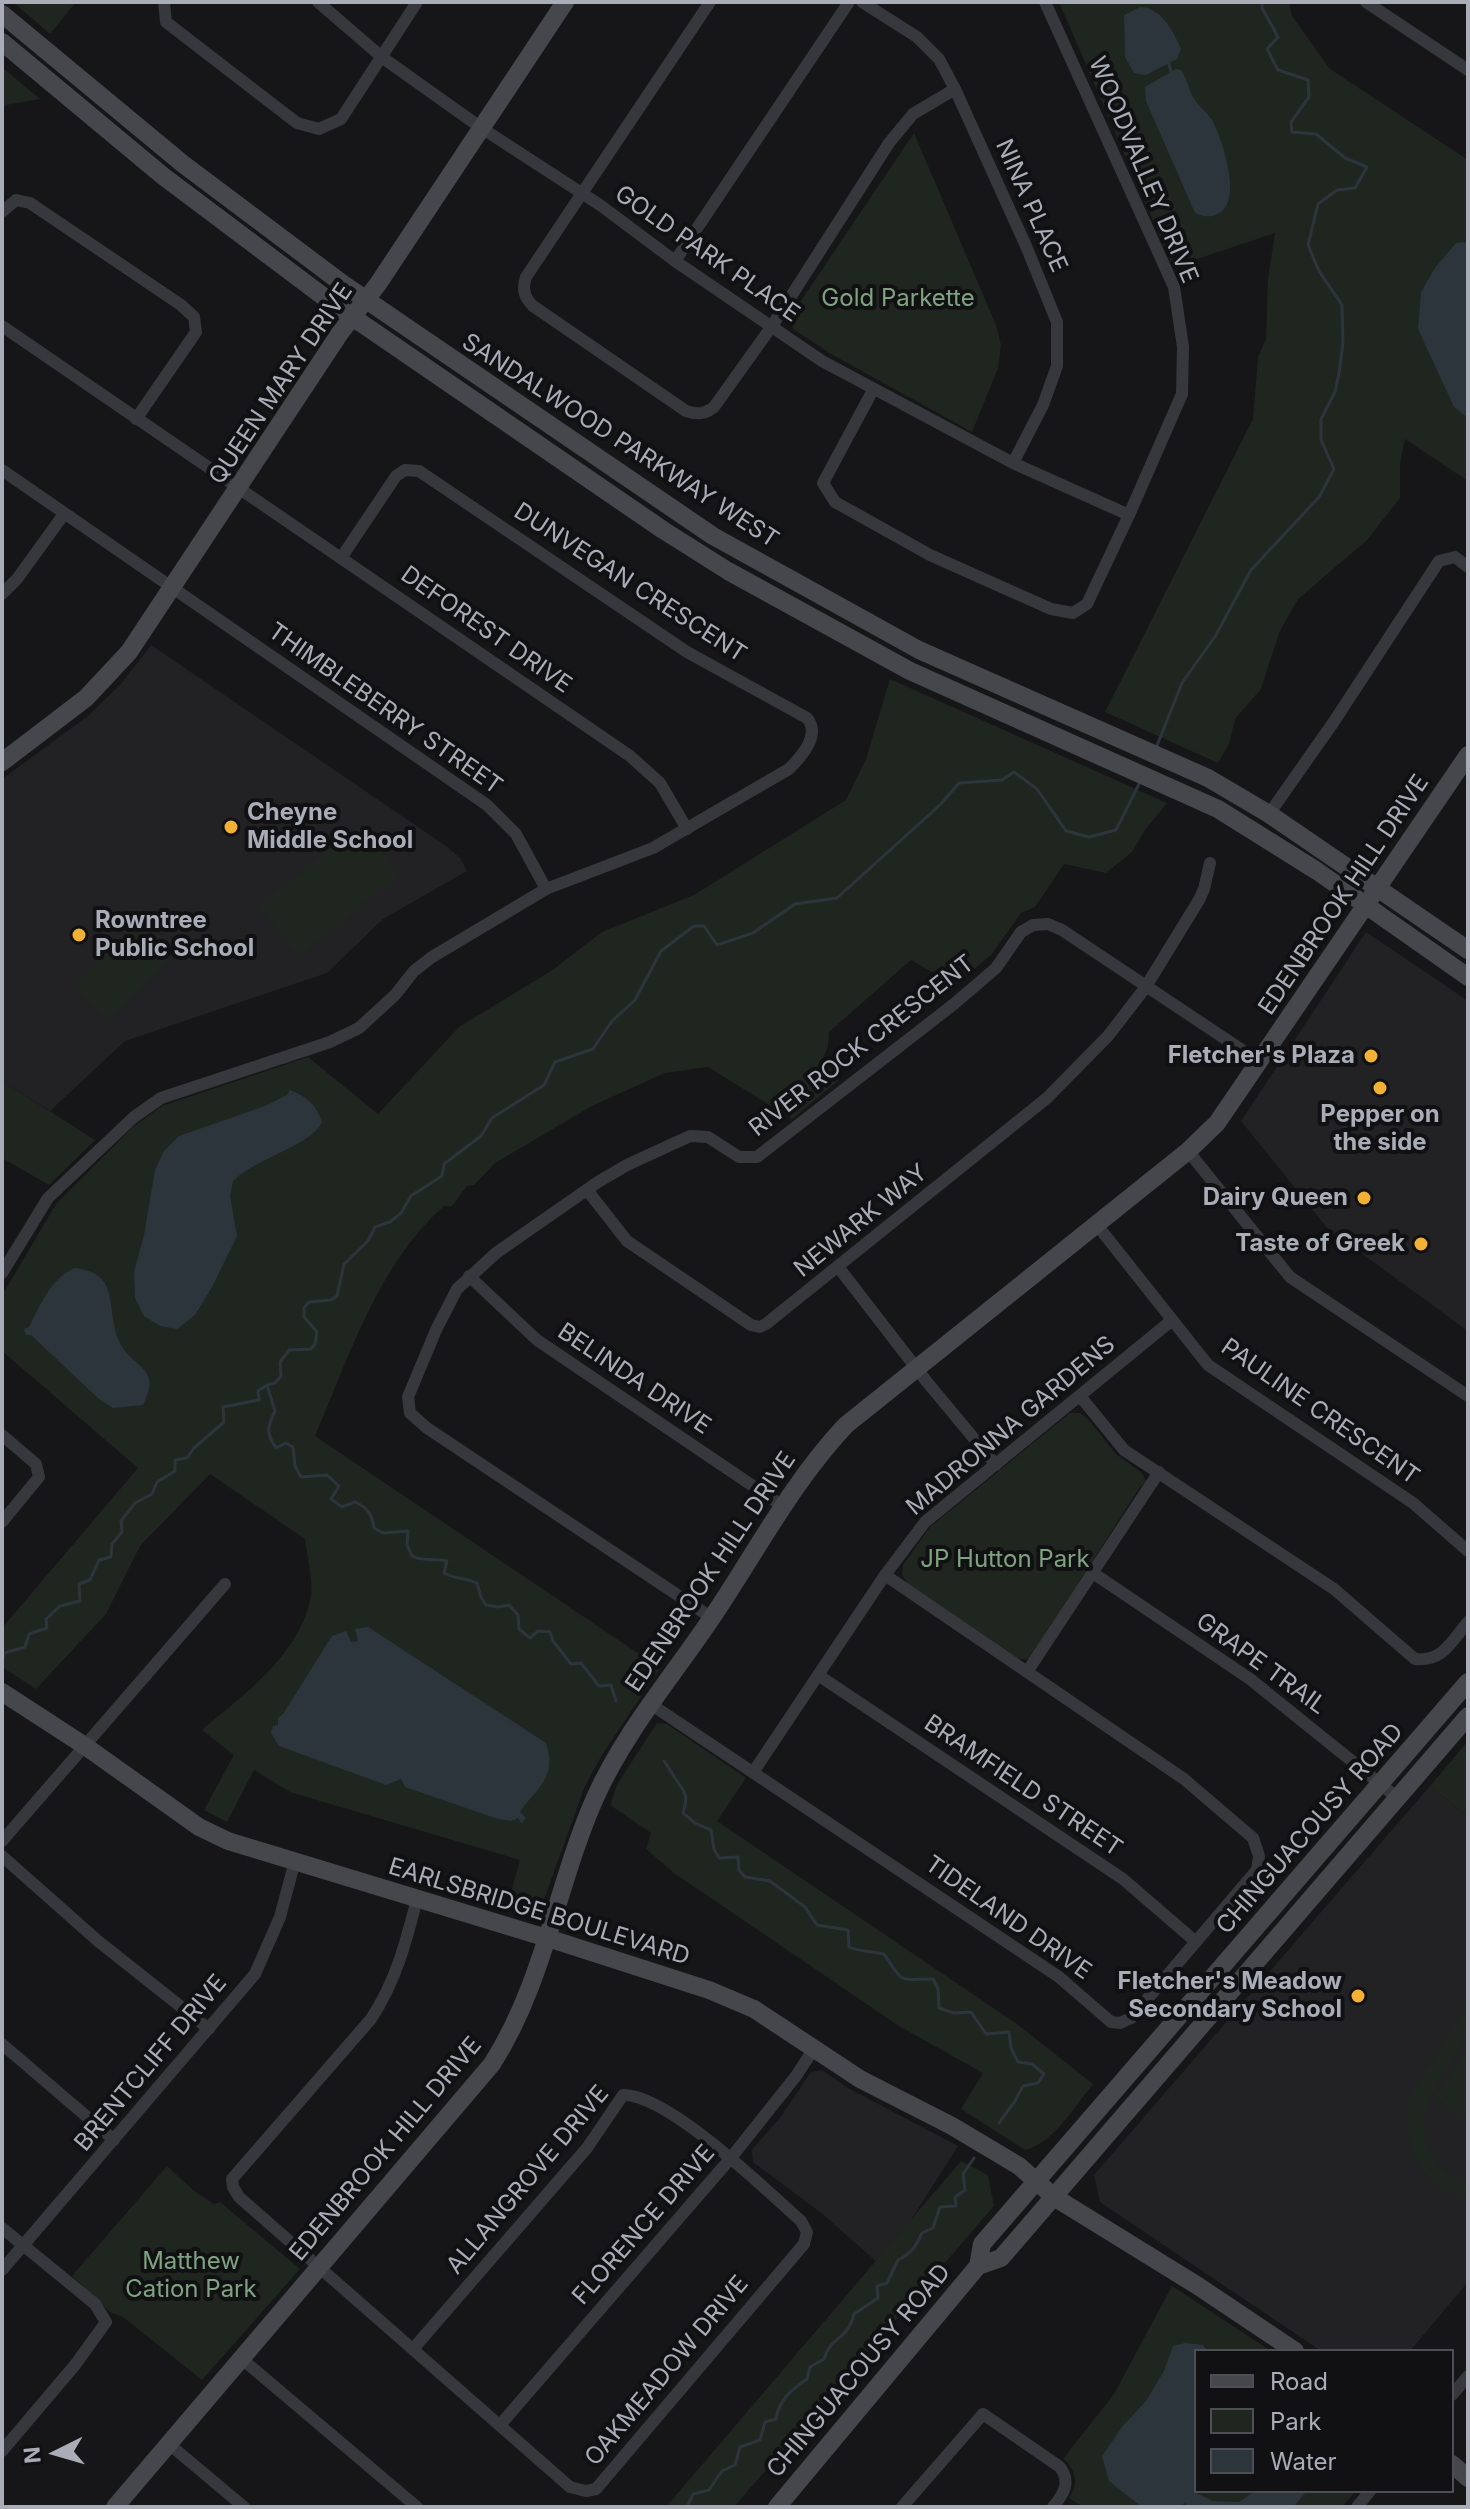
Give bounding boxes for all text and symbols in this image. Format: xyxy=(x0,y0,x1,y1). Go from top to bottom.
street label: WOODVALLEY DRIVE xyxy=(1082,52,1204,288)
street label: NINA PLACE xyxy=(989,135,1073,277)
street label: GOLD PARK PLACE xyxy=(609,179,805,329)
street label: QUEEN MARY DRIVE xyxy=(203,278,359,490)
park label: Gold Parkette xyxy=(821,285,975,313)
street label: SANDALWOOD PARKWAY WEST xyxy=(456,328,784,554)
street label: DUNVEGAN CRESCENT xyxy=(508,497,752,669)
street label: DEFOREST DRIVE xyxy=(395,560,577,700)
street label: THIMBLEBERRY STREET xyxy=(262,617,508,801)
street label: EDENBROOK HILL DRIVE xyxy=(1253,769,1435,1021)
place label: Cheyne Middle School xyxy=(247,799,413,855)
marker: Cheyne Middle School xyxy=(222,818,240,836)
place label: Rowntree Public School xyxy=(95,907,254,963)
marker: Rowntree Public School xyxy=(70,926,88,944)
street label: RIVER ROCK CRESCENT xyxy=(744,949,980,1143)
place label: Fletcher's Plaza xyxy=(1168,1042,1355,1070)
marker: Fletcher's Plaza xyxy=(1362,1047,1380,1065)
marker: Pepper on the side xyxy=(1371,1079,1389,1097)
place label: Pepper on the side xyxy=(1320,1101,1440,1157)
street label: NEWARK WAY xyxy=(789,1159,933,1283)
place label: Dairy Queen xyxy=(1203,1184,1348,1212)
marker: Dairy Queen xyxy=(1355,1189,1373,1207)
place label: Taste of Greek xyxy=(1235,1230,1405,1258)
marker: Taste of Greek xyxy=(1412,1235,1430,1253)
street label: BELINDA DRIVE xyxy=(552,1317,716,1441)
street label: MADRONNA GARDENS xyxy=(901,1330,1121,1522)
street label: PAULINE CRESCENT xyxy=(1215,1333,1425,1491)
street label: EDENBROOK HILL DRIVE xyxy=(620,1446,802,1698)
park label: JP Hutton Park xyxy=(920,1546,1090,1574)
street label: GRAPE TRAIL xyxy=(1190,1607,1332,1721)
street label: BRAMFIELD STREET xyxy=(918,1709,1128,1863)
street label: CHINGUACOUSY ROAD xyxy=(1211,1718,1409,1940)
street label: TIDELAND DRIVE xyxy=(919,1850,1097,1986)
street label: EARLSBRIDGE BOULEVARD xyxy=(385,1852,693,1972)
place label: Fletcher's Meadow Secondary School xyxy=(1118,1968,1342,2024)
street label: BRENTCLIFF DRIVE xyxy=(69,1969,233,2157)
marker: Fletcher's Meadow Secondary School xyxy=(1349,1987,1367,2005)
street label: EDENBROOK HILL DRIVE xyxy=(284,2031,488,2267)
street label: ALLANGROVE DRIVE xyxy=(441,2080,615,2280)
street label: FLORENCE DRIVE xyxy=(567,2139,721,2311)
park label: Matthew Cation Park xyxy=(125,2248,257,2304)
street label: CHINGUACOUSY ROAD xyxy=(761,2258,957,2484)
street label: OAKMEADOW DRIVE xyxy=(579,2270,755,2472)
legend xyxy=(1194,2349,1454,2493)
text: Road xyxy=(1270,2367,1328,2396)
text: Park xyxy=(1270,2407,1321,2436)
north arrow xyxy=(16,2413,96,2493)
text: N xyxy=(18,2446,46,2465)
text: Water xyxy=(1270,2447,1337,2476)

